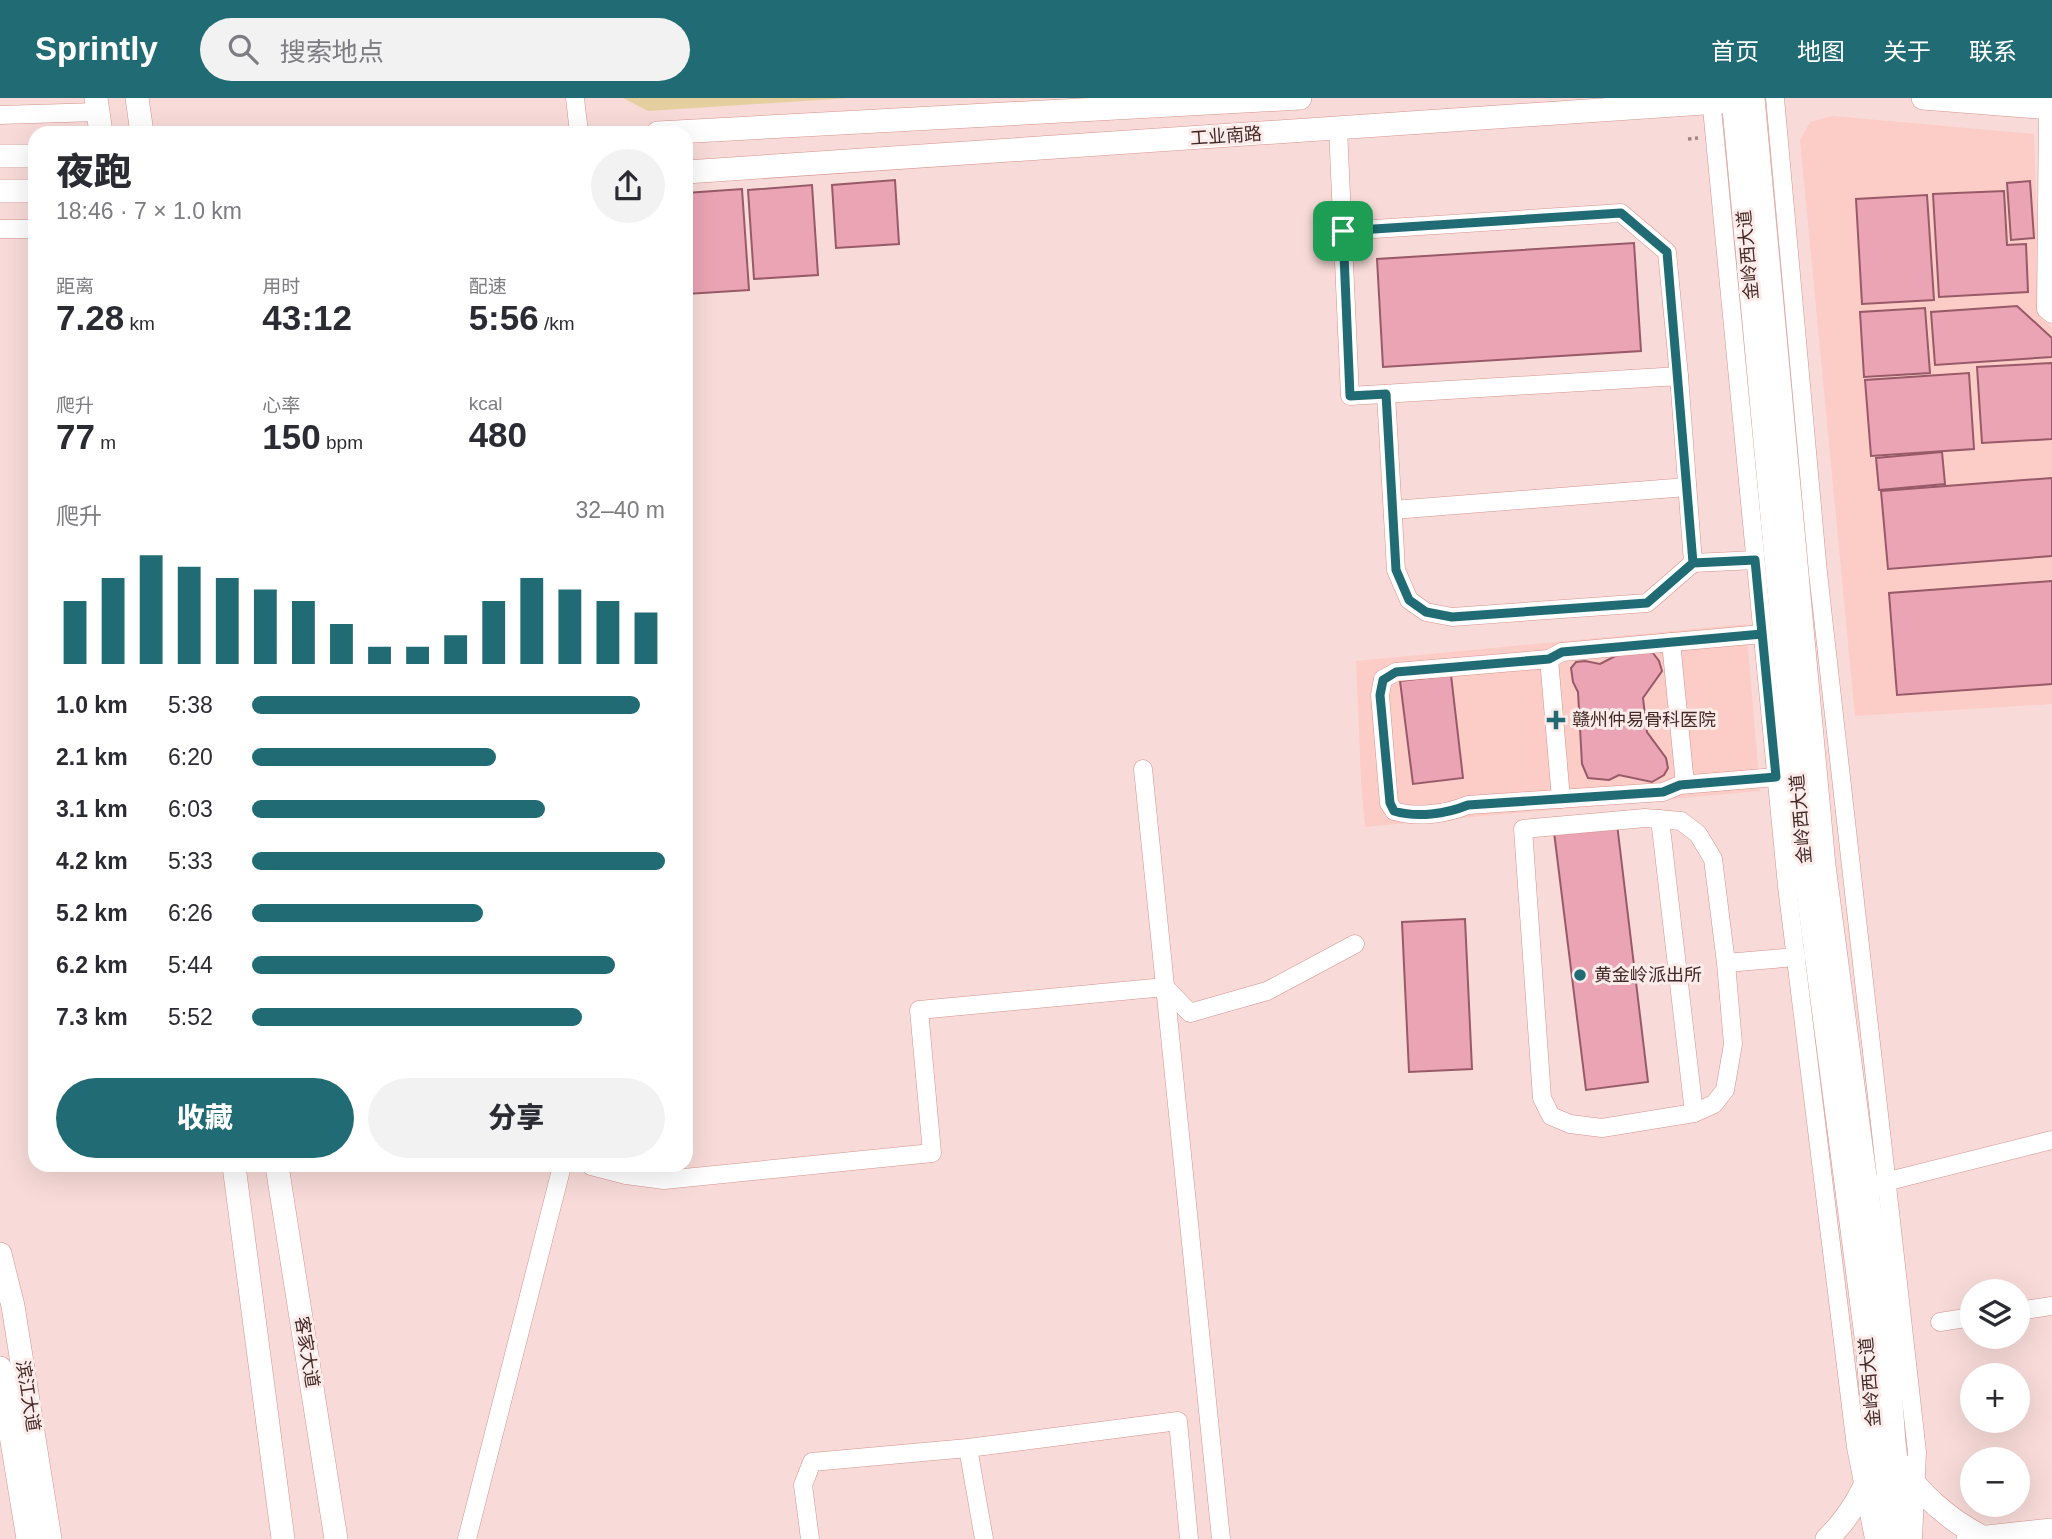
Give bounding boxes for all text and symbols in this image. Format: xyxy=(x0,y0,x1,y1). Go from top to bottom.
search box xyxy=(200,18,690,81)
text: Sprintly xyxy=(35,30,158,67)
icon: search xyxy=(224,30,262,68)
text: 搜索地点 xyxy=(280,37,384,67)
text: 首页 xyxy=(1711,38,1759,65)
text: 地图 xyxy=(1797,38,1845,65)
text: 关于 xyxy=(1883,38,1931,65)
text: 联系 xyxy=(1969,38,2017,65)
street label: 工业南路 xyxy=(1189,124,1263,148)
button: share xyxy=(591,149,665,223)
text: 夜跑 xyxy=(56,151,132,193)
text: 18:46 · 7 × 1.0 km xyxy=(56,198,242,224)
pin xyxy=(1313,201,1373,261)
street label: 金岭西大道 xyxy=(1734,209,1762,301)
icon: arrive xyxy=(1324,212,1362,250)
text: 距离 xyxy=(56,276,94,297)
text: 用时 xyxy=(262,276,300,297)
text: 配速 xyxy=(469,276,507,297)
text: 7.28 xyxy=(56,298,124,337)
text: 43:12 xyxy=(262,298,352,337)
text: 5:56 xyxy=(469,298,539,337)
text: km xyxy=(124,313,155,334)
text: /km xyxy=(539,313,575,334)
text: kcal xyxy=(469,393,502,414)
text: 爬升 xyxy=(56,395,94,416)
text: 心率 xyxy=(262,395,300,416)
text: 480 xyxy=(469,415,527,454)
text: 77 xyxy=(56,417,95,456)
text: 150 xyxy=(262,417,321,456)
text: m xyxy=(95,432,116,453)
text: bpm xyxy=(321,432,363,453)
text: 32–40 m xyxy=(575,497,665,523)
text: 爬升 xyxy=(56,503,102,529)
text: 1.0 km xyxy=(56,692,128,718)
text: 5:38 xyxy=(168,692,213,718)
marker: 赣州仲易骨科医院 xyxy=(1546,710,1566,730)
place label: 赣州仲易骨科医院 xyxy=(1572,710,1716,730)
text: 2.1 km xyxy=(56,744,128,770)
text: 6:20 xyxy=(168,744,213,770)
street label: 金岭西大道 xyxy=(1787,773,1815,865)
text: 3.1 km xyxy=(56,796,128,822)
text: 6:03 xyxy=(168,796,213,822)
text: 4.2 km xyxy=(56,848,128,874)
text: 5:33 xyxy=(168,848,213,874)
text: 5.2 km xyxy=(56,900,128,926)
text: 6:26 xyxy=(168,900,213,926)
text: 6.2 km xyxy=(56,952,128,978)
text: 5:44 xyxy=(168,952,213,978)
place label: 黄金岭派出所 xyxy=(1594,965,1702,985)
marker: 黄金岭派出所 xyxy=(1572,967,1588,983)
text: 7.3 km xyxy=(56,1004,128,1030)
text: 5:52 xyxy=(168,1004,213,1030)
button: 收藏 xyxy=(56,1078,354,1158)
button: 分享 xyxy=(368,1078,665,1158)
map controls xyxy=(1960,1279,2030,1517)
button: layers xyxy=(1960,1279,2030,1349)
street label: 客家大道 xyxy=(291,1315,323,1389)
street label: 金岭西大道 xyxy=(1856,1336,1884,1428)
street label: 滨江大道 xyxy=(12,1359,44,1433)
button: + xyxy=(1960,1363,2030,1433)
button: − xyxy=(1960,1447,2030,1517)

